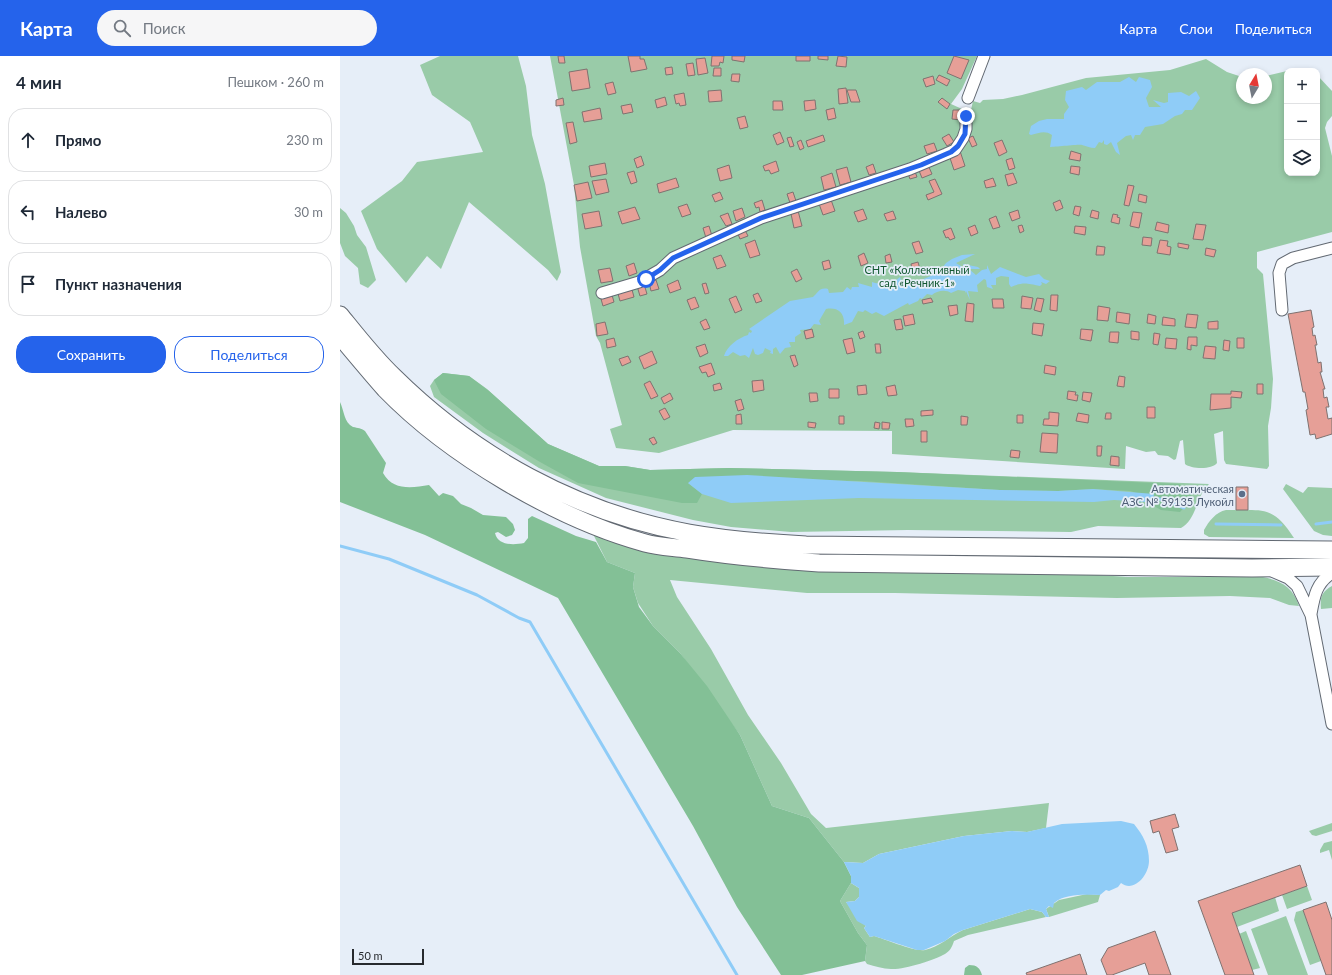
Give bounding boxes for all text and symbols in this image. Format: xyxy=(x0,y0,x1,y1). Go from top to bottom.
search box xyxy=(97,10,377,46)
text: Карта xyxy=(20,17,73,40)
icon: search xyxy=(111,17,133,39)
text: Поиск xyxy=(143,19,186,37)
text: Карта xyxy=(1119,20,1157,37)
text: Слои xyxy=(1179,20,1213,37)
text: Поделиться xyxy=(1235,20,1312,37)
north arrow xyxy=(1236,68,1272,104)
map controls xyxy=(1284,68,1320,176)
button: + xyxy=(1284,68,1320,104)
text: 4 мин xyxy=(16,72,62,93)
text: Пешком · 260 m xyxy=(227,74,324,90)
button: − xyxy=(1284,104,1320,140)
route end xyxy=(957,107,975,125)
icon: ahead xyxy=(17,129,39,151)
text: Прямо xyxy=(55,131,101,149)
text: 230 m xyxy=(286,132,323,148)
button: layers xyxy=(1284,140,1320,176)
icon: left xyxy=(17,201,39,223)
text: Налево xyxy=(55,203,107,221)
text: 30 m xyxy=(294,204,323,220)
park label: СНТ «Коллективный сад «Речник-1» xyxy=(865,263,970,289)
route start xyxy=(637,270,655,288)
icon: arrive xyxy=(17,273,39,295)
text: Пункт назначения xyxy=(55,275,182,293)
button: Сохранить xyxy=(16,336,166,373)
button: Поделиться xyxy=(174,336,324,373)
place label: Автоматическая АЗС № 59135 Лукойл xyxy=(1122,482,1234,508)
marker: Автоматическая АЗС № 59135 Лукойл xyxy=(1237,489,1247,499)
scale bar xyxy=(352,947,424,966)
text: 50 m xyxy=(358,949,383,962)

